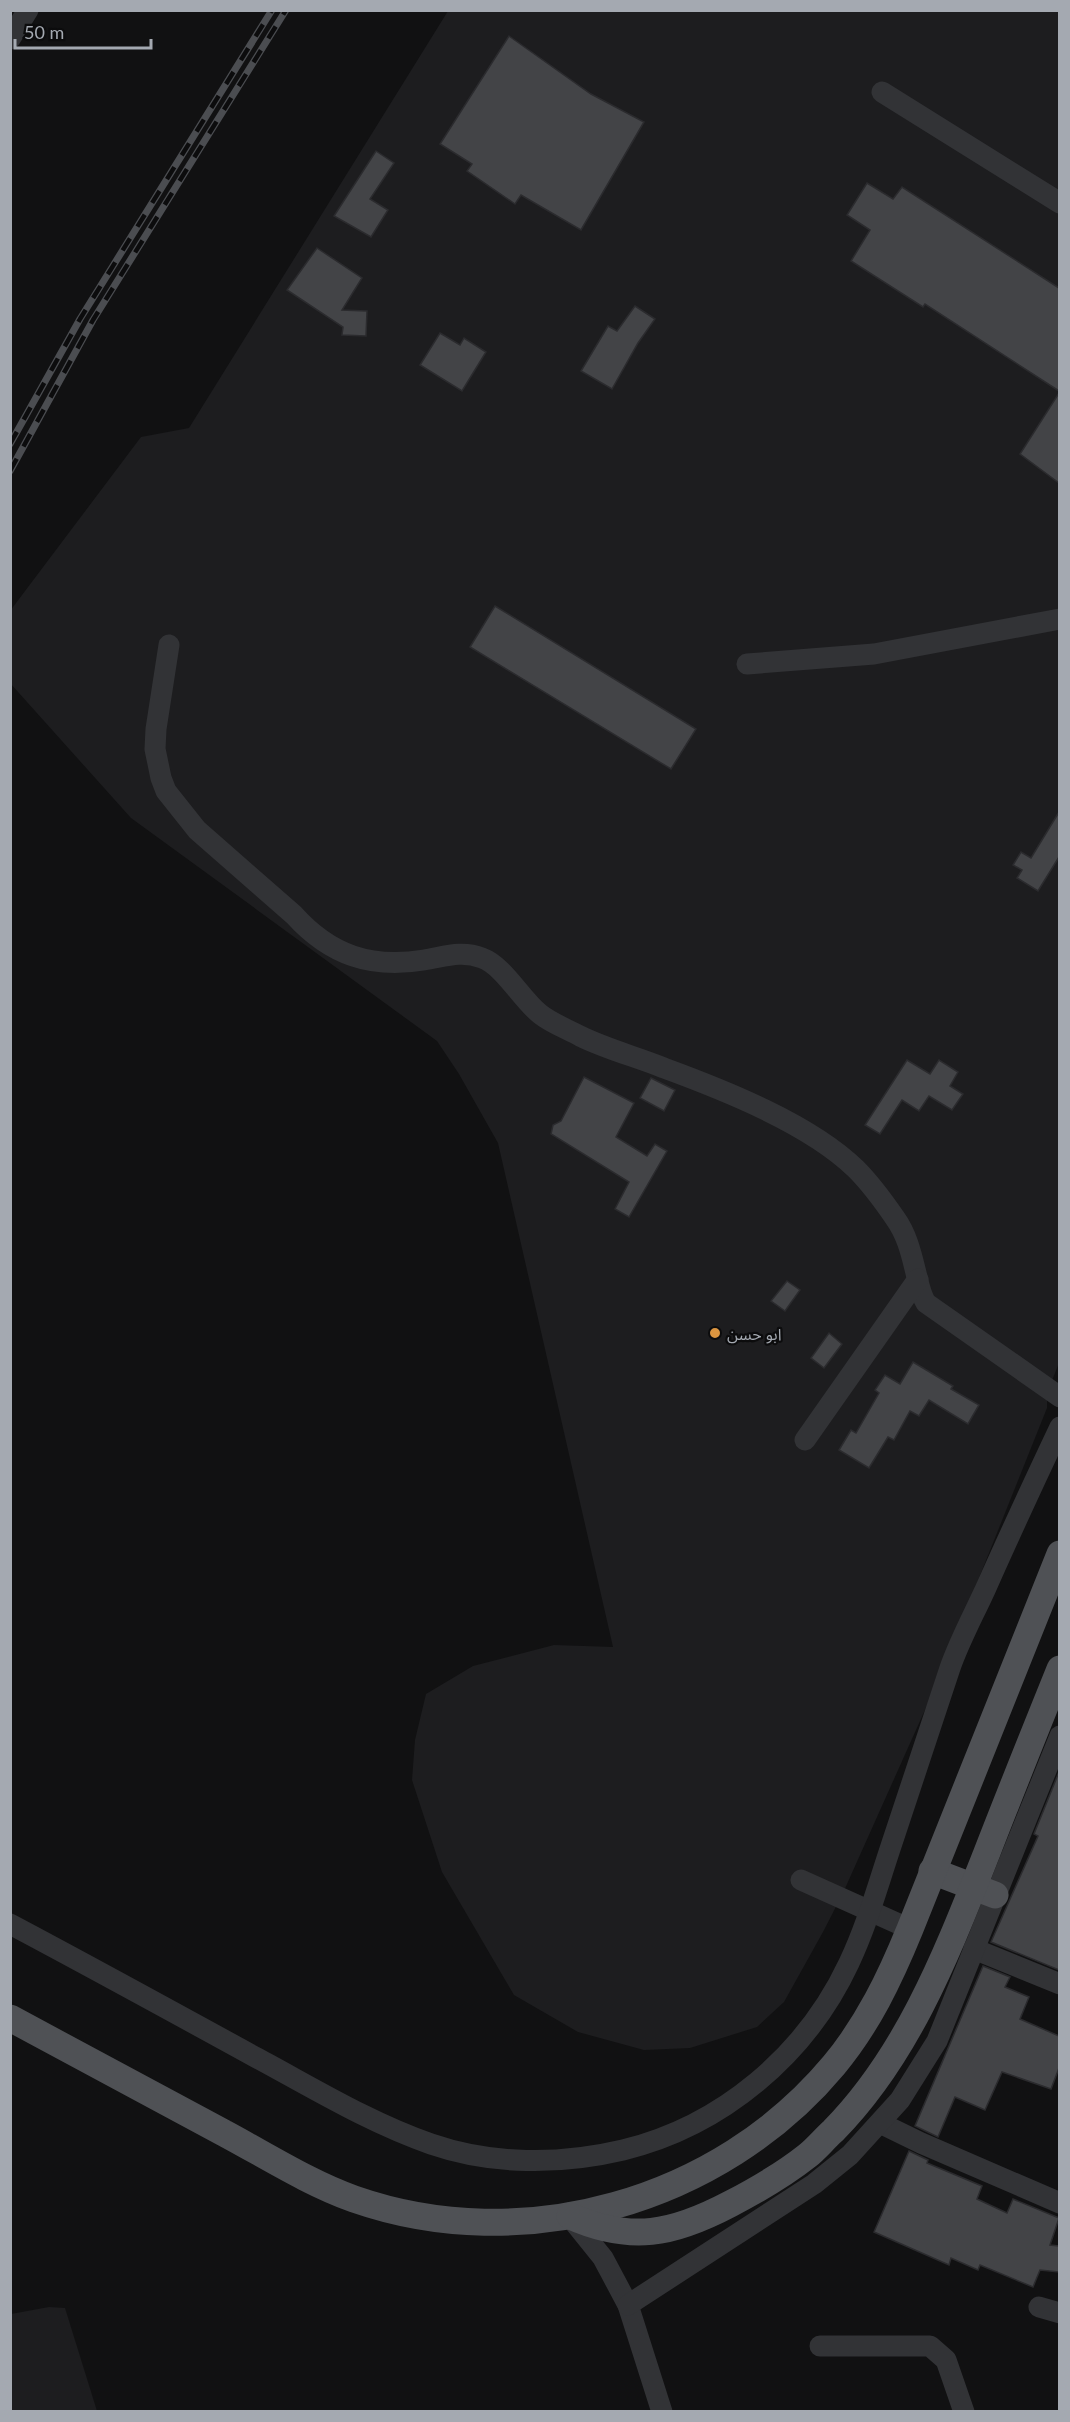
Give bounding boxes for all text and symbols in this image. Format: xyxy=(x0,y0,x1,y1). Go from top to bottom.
scale bar xyxy=(15,12,152,50)
text: 50 m xyxy=(24,21,64,43)
place label: ابو حسن xyxy=(727,1324,781,1344)
marker: ابو حسن xyxy=(708,1326,722,1340)

